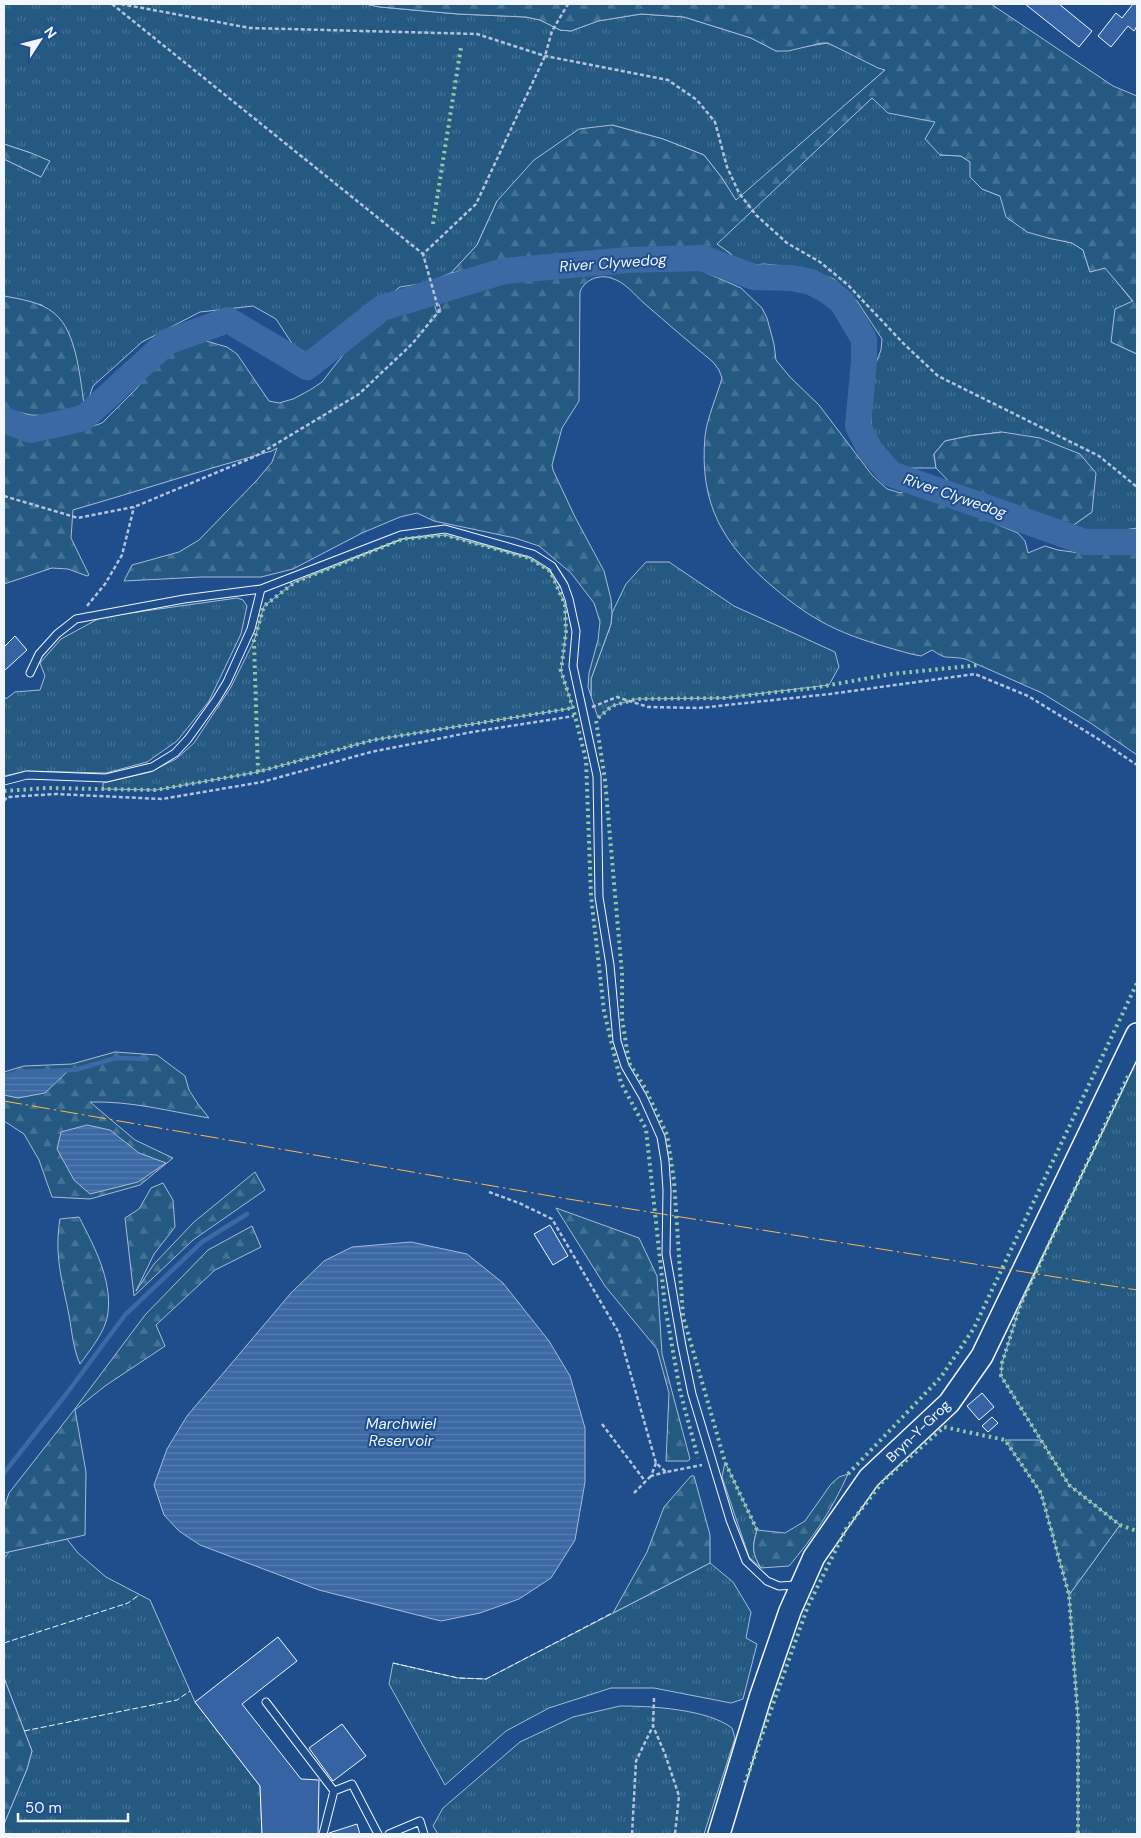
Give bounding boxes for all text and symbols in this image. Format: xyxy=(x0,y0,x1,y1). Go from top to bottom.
north arrow xyxy=(15,15,65,65)
text: N xyxy=(40,23,61,42)
water label: River Clywedog xyxy=(559,249,668,277)
water label: River Clywedog xyxy=(901,469,1010,523)
street label: Bryn-Y-Grog xyxy=(882,1396,954,1466)
water label: Marchwiel Reservoir xyxy=(366,1414,437,1451)
scale bar xyxy=(18,1790,128,1822)
text: 50 m xyxy=(25,1798,62,1818)

